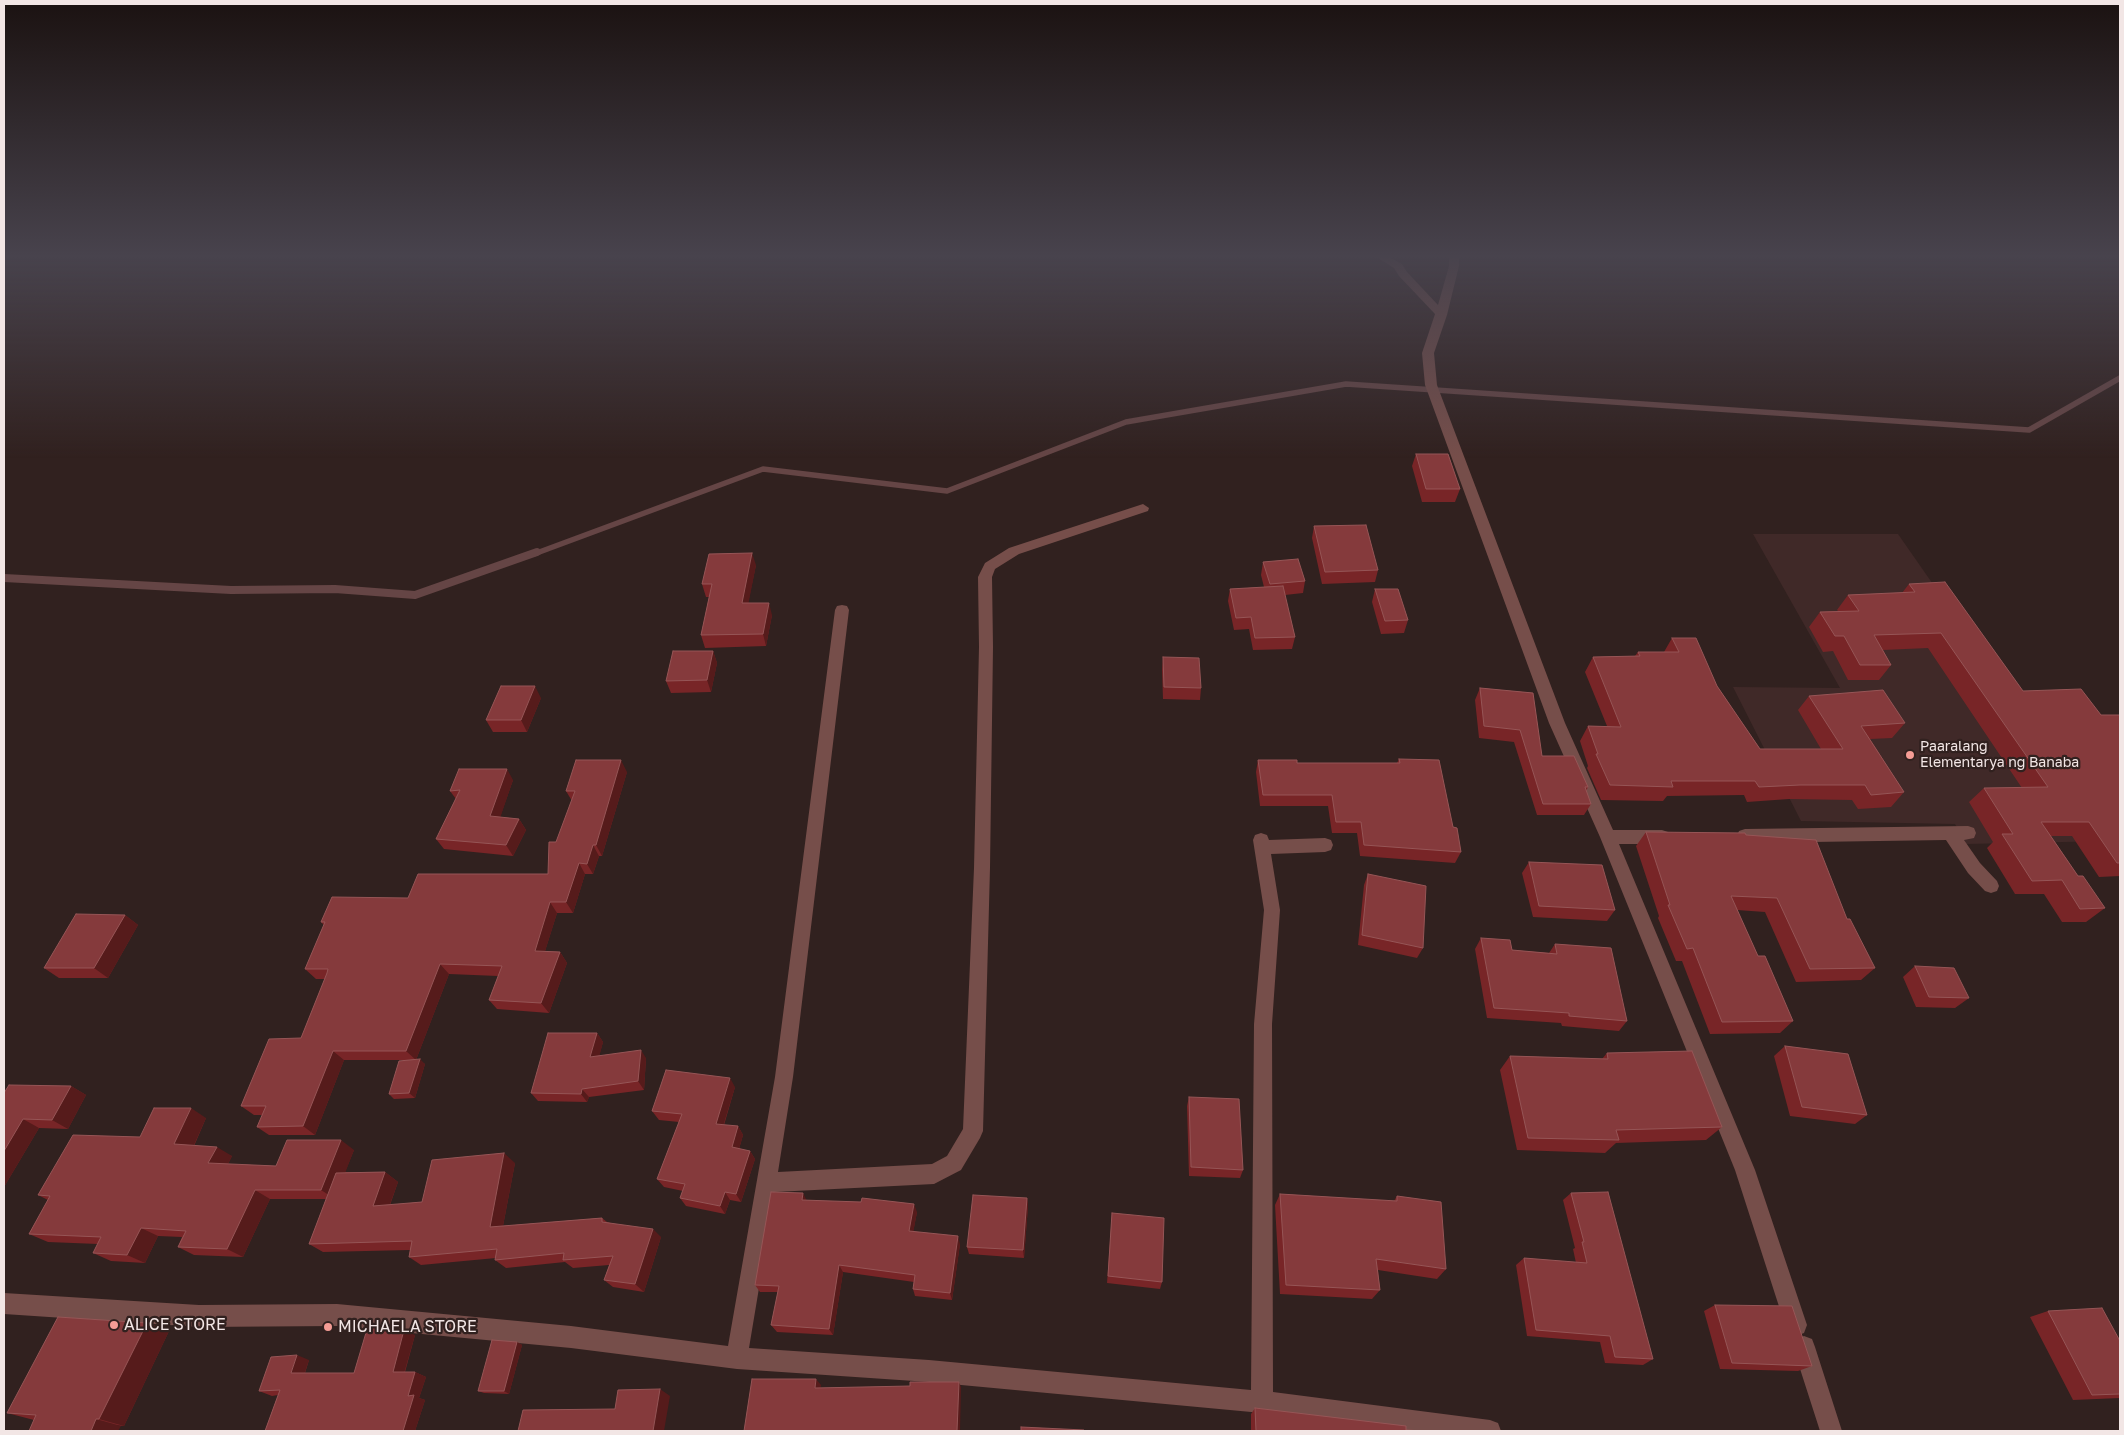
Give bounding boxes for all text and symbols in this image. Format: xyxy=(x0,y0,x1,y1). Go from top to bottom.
place label: Paaralang Elementarya ng Banaba xyxy=(1920,739,2079,772)
marker: Paaralang Elementarya ng Banaba xyxy=(1904,749,1916,761)
place label: ALICE STORE xyxy=(124,1315,226,1335)
place label: MICHAELA STORE xyxy=(338,1317,477,1337)
marker: ALICE STORE xyxy=(108,1319,120,1331)
marker: MICHAELA STORE xyxy=(322,1321,334,1333)

